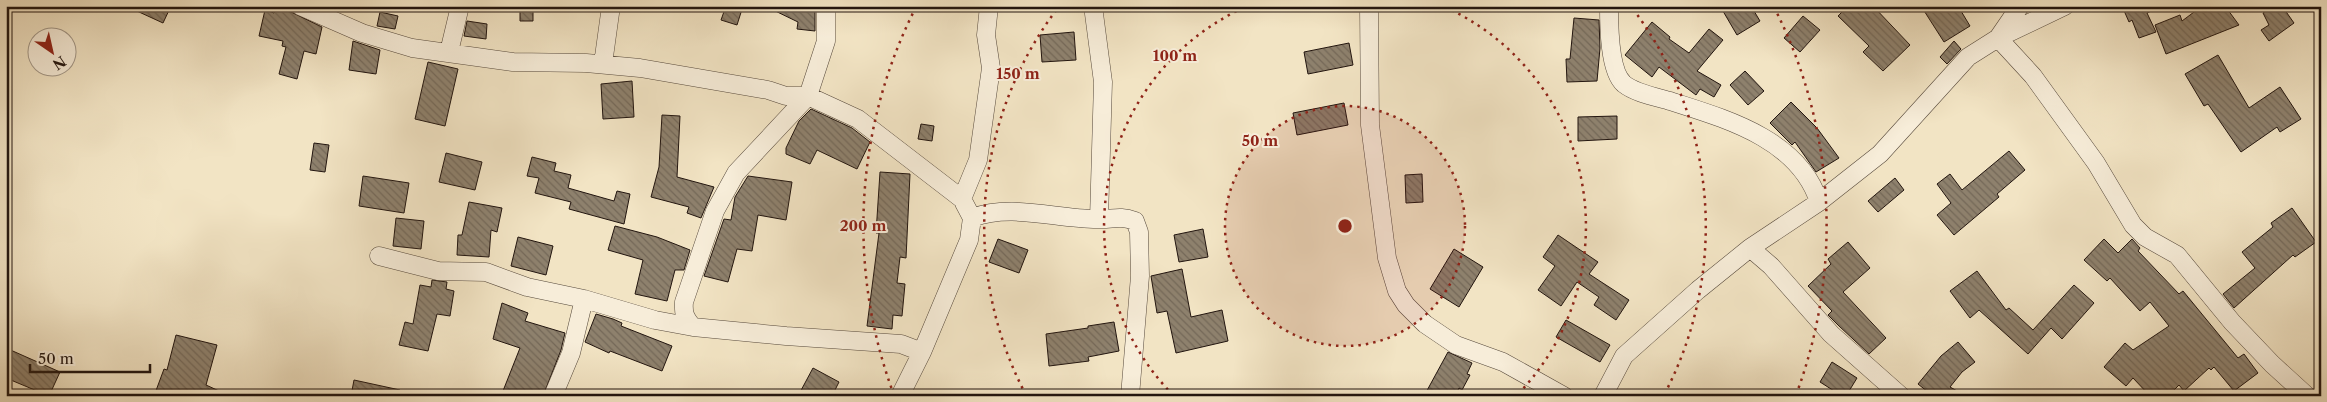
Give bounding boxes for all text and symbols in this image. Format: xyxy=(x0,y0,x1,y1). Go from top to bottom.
north arrow xyxy=(28,28,78,78)
text: 100 m xyxy=(1153,46,1197,65)
text: N xyxy=(49,52,69,74)
text: 150 m xyxy=(996,64,1040,83)
text: 50 m xyxy=(1242,131,1278,150)
text: 200 m xyxy=(840,216,886,235)
centre of rings xyxy=(1336,217,1354,235)
scale bar xyxy=(30,342,150,374)
text: 50 m xyxy=(38,349,74,368)

